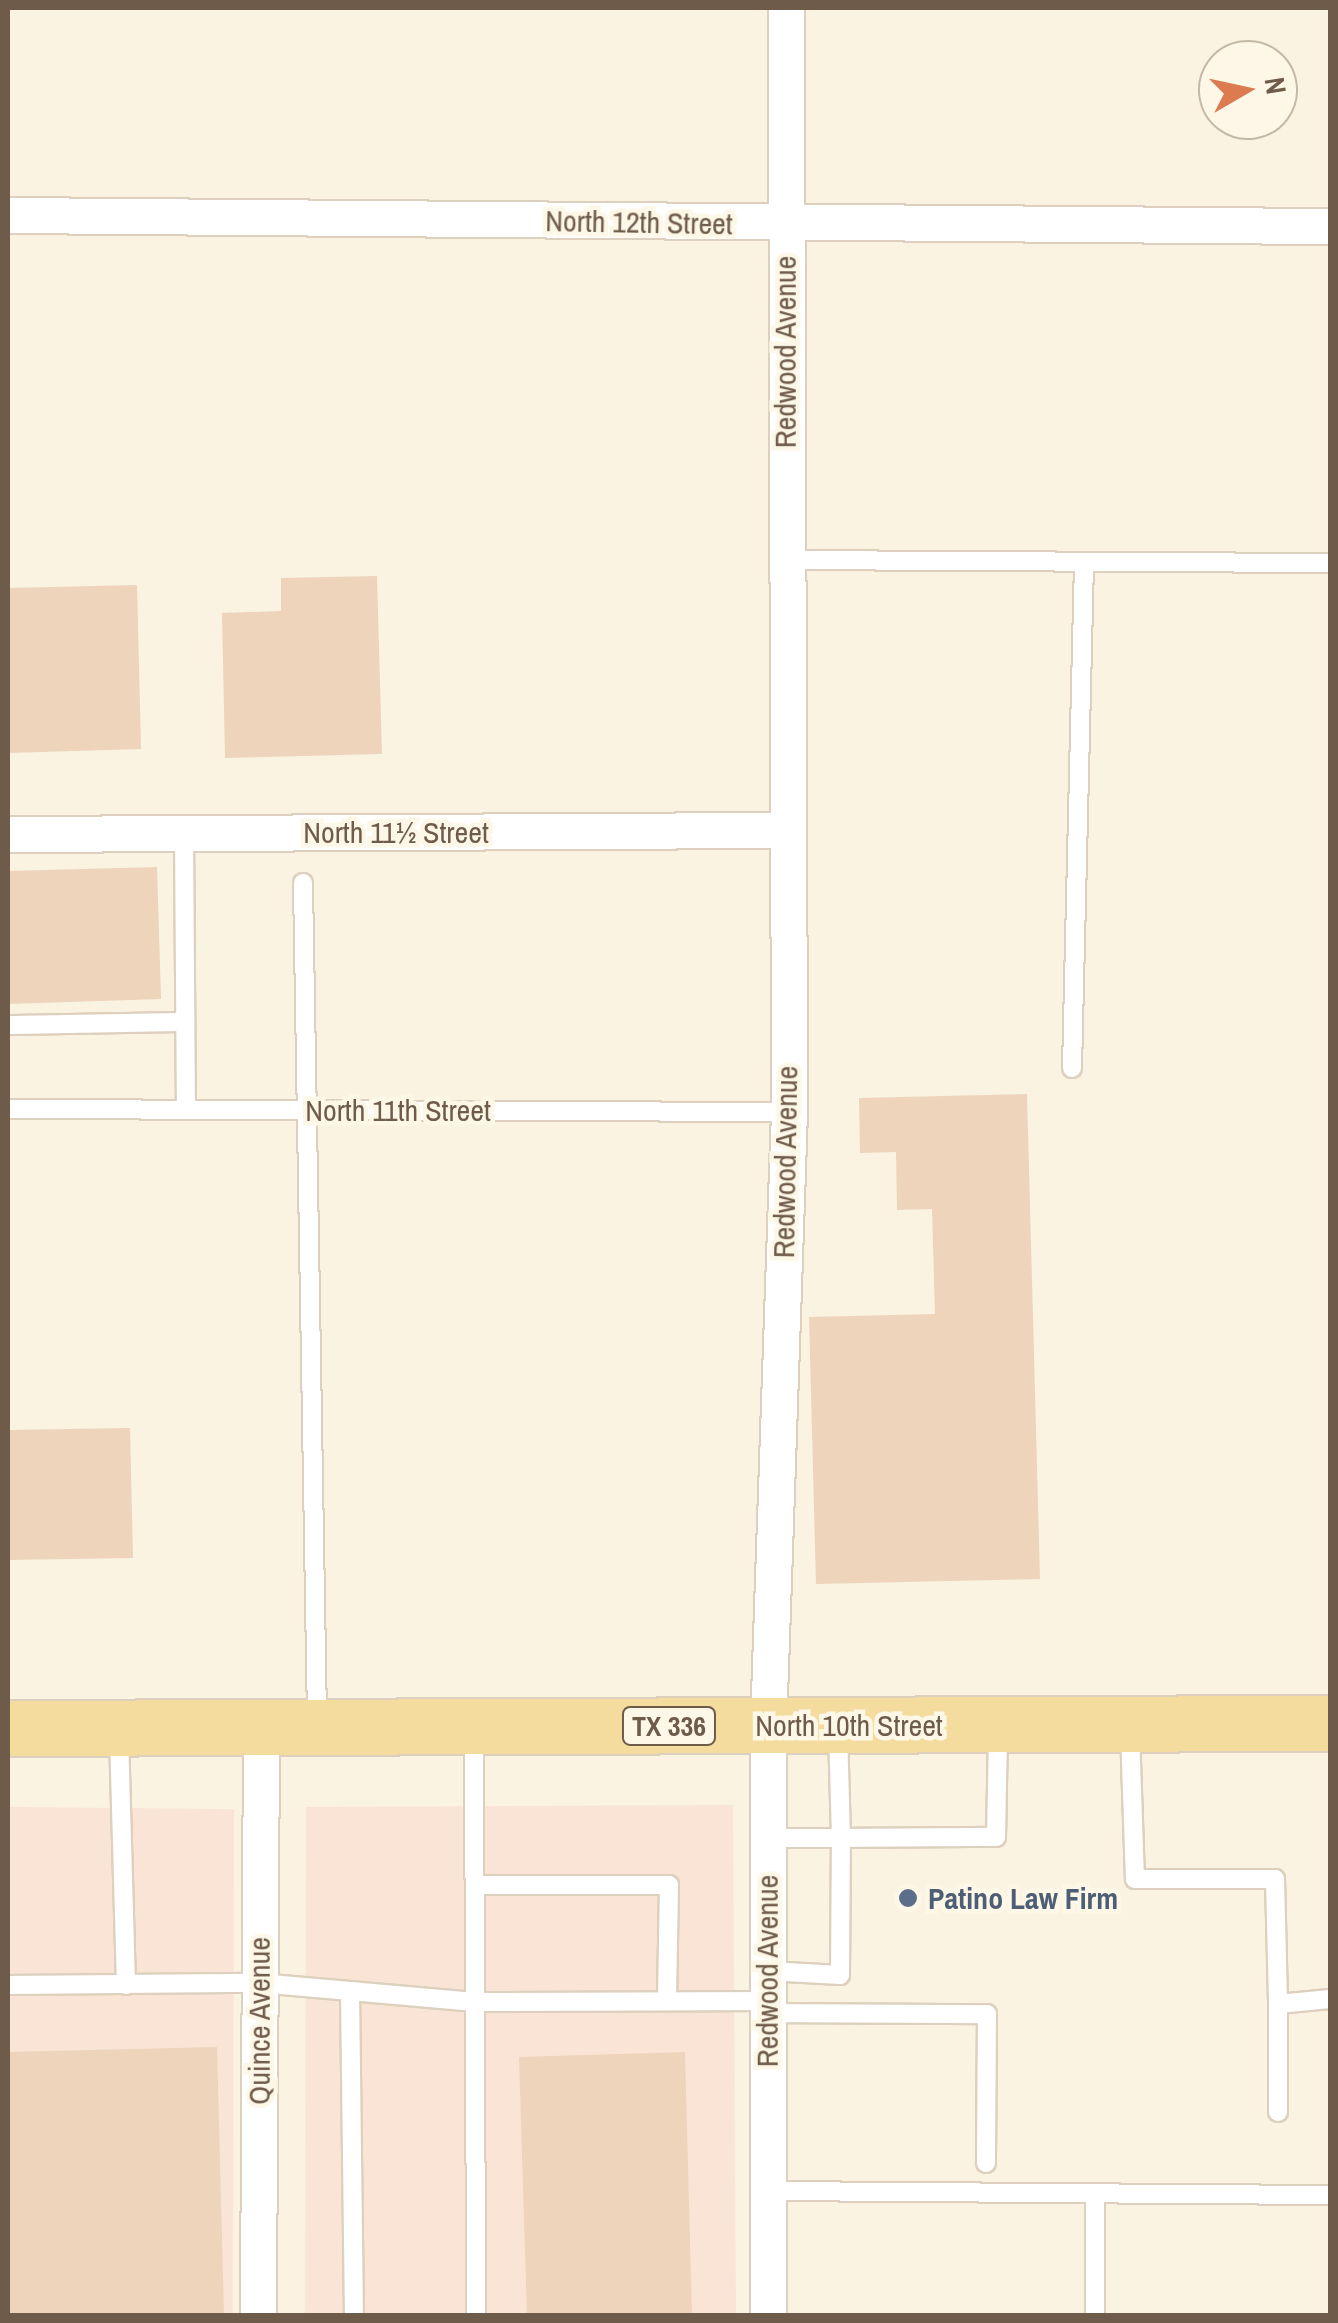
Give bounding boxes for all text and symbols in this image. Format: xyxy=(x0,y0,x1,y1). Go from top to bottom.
north arrow xyxy=(1198,40,1298,140)
text: N xyxy=(1256,74,1296,97)
street label: North 12th Street xyxy=(545,202,733,242)
street label: Redwood Avenue xyxy=(767,255,803,449)
street label: North 11½ Street xyxy=(303,814,489,850)
street label: Redwood Avenue xyxy=(765,1065,805,1259)
street label: North 11th Street xyxy=(305,1092,491,1128)
road number: TX 336 xyxy=(622,1703,716,1749)
street label: North 10th Street xyxy=(755,1707,943,1743)
street label: Redwood Avenue xyxy=(749,1874,785,2068)
place label: Patino Law Firm xyxy=(928,1880,1118,1916)
marker: Patino Law Firm xyxy=(897,1887,919,1909)
street label: Quince Avenue xyxy=(241,1936,277,2106)

